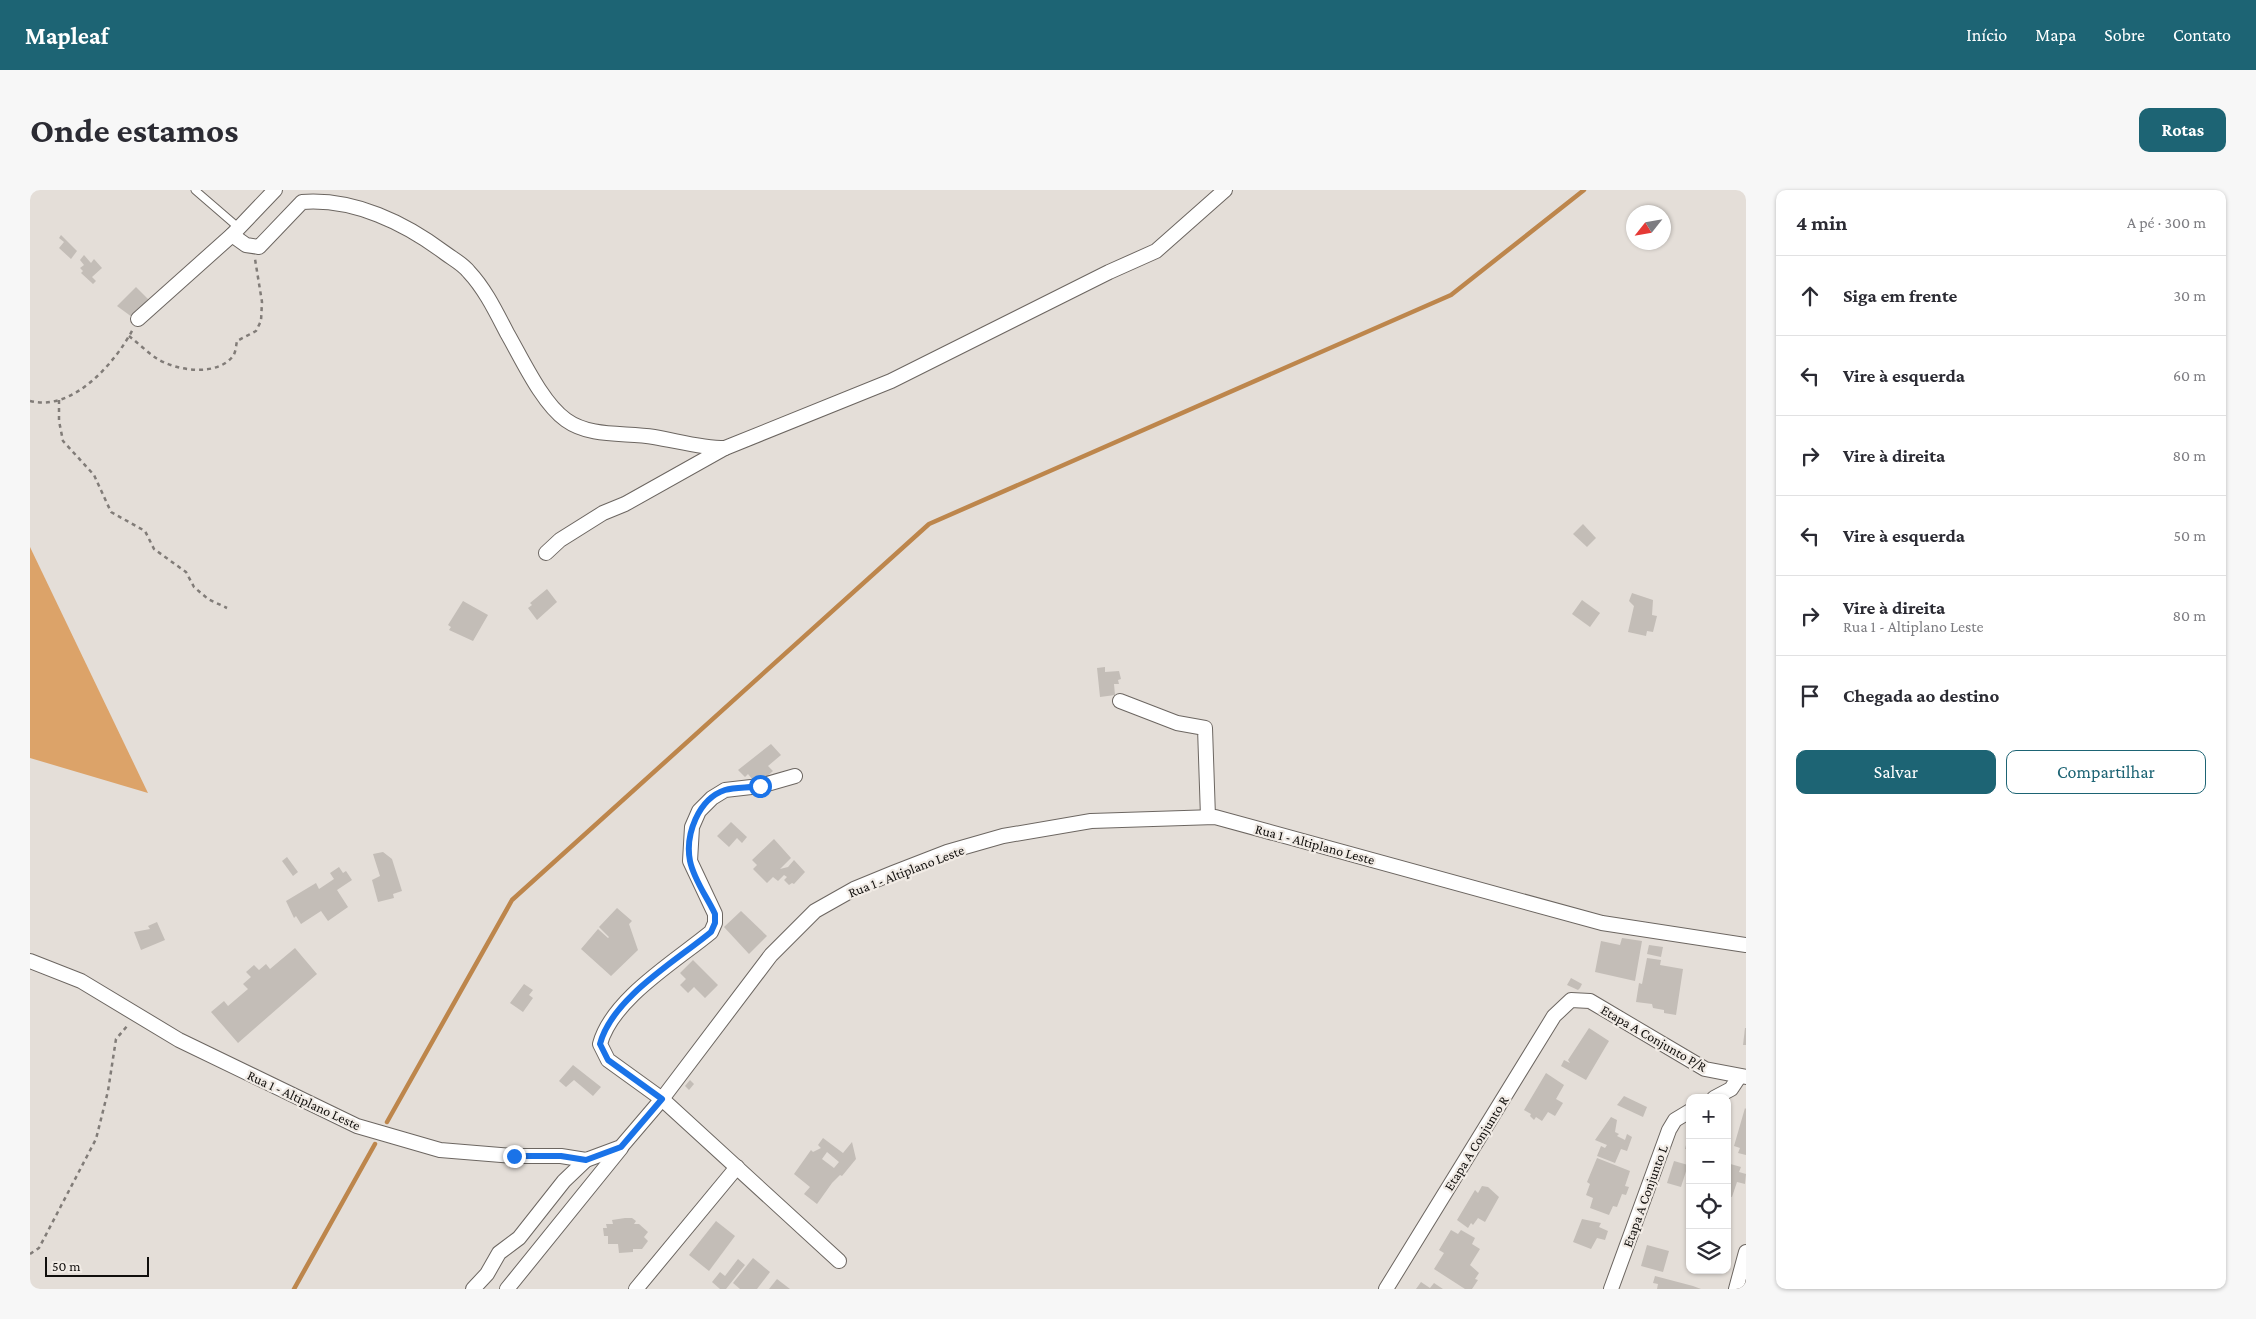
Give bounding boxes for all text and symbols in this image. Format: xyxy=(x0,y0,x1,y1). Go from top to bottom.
text: Mapleaf xyxy=(25,22,108,49)
text: Início xyxy=(1966,25,2007,45)
text: Mapa xyxy=(2035,25,2076,45)
text: Sobre xyxy=(2104,25,2145,45)
text: Contato xyxy=(2173,25,2231,45)
button: Rotas xyxy=(2139,108,2226,152)
text: Onde estamos xyxy=(30,111,239,150)
north arrow xyxy=(1626,205,1671,250)
text: 4 min xyxy=(1796,211,1847,235)
text: A pé · 300 m xyxy=(2127,214,2206,231)
icon: ahead xyxy=(1796,282,1824,310)
text: Siga em frente xyxy=(1843,285,1957,306)
text: 30 m xyxy=(2174,287,2206,304)
icon: left xyxy=(1796,362,1824,390)
text: Vire à esquerda xyxy=(1843,365,1965,386)
text: 60 m xyxy=(2173,367,2206,384)
icon: right xyxy=(1796,442,1824,470)
text: Vire à direita xyxy=(1843,445,1945,466)
text: 80 m xyxy=(2172,447,2206,464)
icon: left xyxy=(1796,522,1824,550)
text: Vire à esquerda xyxy=(1843,525,1965,546)
text: 50 m xyxy=(2174,527,2206,544)
text: Vire à direita xyxy=(1843,597,1945,618)
icon: right xyxy=(1796,602,1824,630)
text: 80 m xyxy=(2172,607,2206,624)
text: Rua 1 - Altiplano Leste xyxy=(1843,618,1984,635)
icon: arrive xyxy=(1796,682,1824,710)
text: Chegada ao destino xyxy=(1843,685,1999,706)
button: Salvar xyxy=(1796,750,1996,794)
button: Compartilhar xyxy=(2006,750,2206,794)
route start xyxy=(749,775,772,798)
street label: Rua 1 - Altiplano Leste xyxy=(1254,820,1376,868)
street label: Rua 1 - Altiplano Leste xyxy=(846,841,966,901)
street label: Etapa A Conjunto P/R xyxy=(1598,1001,1710,1076)
street label: Rua 1 - Altiplano Leste xyxy=(245,1067,363,1133)
street label: Etapa A Conjunto R xyxy=(1440,1093,1513,1194)
map controls xyxy=(1686,1094,1731,1274)
button: + xyxy=(1686,1094,1731,1139)
button: − xyxy=(1686,1139,1731,1184)
street label: Etapa A Conjunto L xyxy=(1619,1143,1672,1250)
route end xyxy=(503,1145,526,1168)
button: locate xyxy=(1686,1184,1731,1229)
button: layers xyxy=(1686,1229,1731,1274)
scale bar xyxy=(45,1254,149,1277)
text: 50 m xyxy=(52,1258,80,1274)

